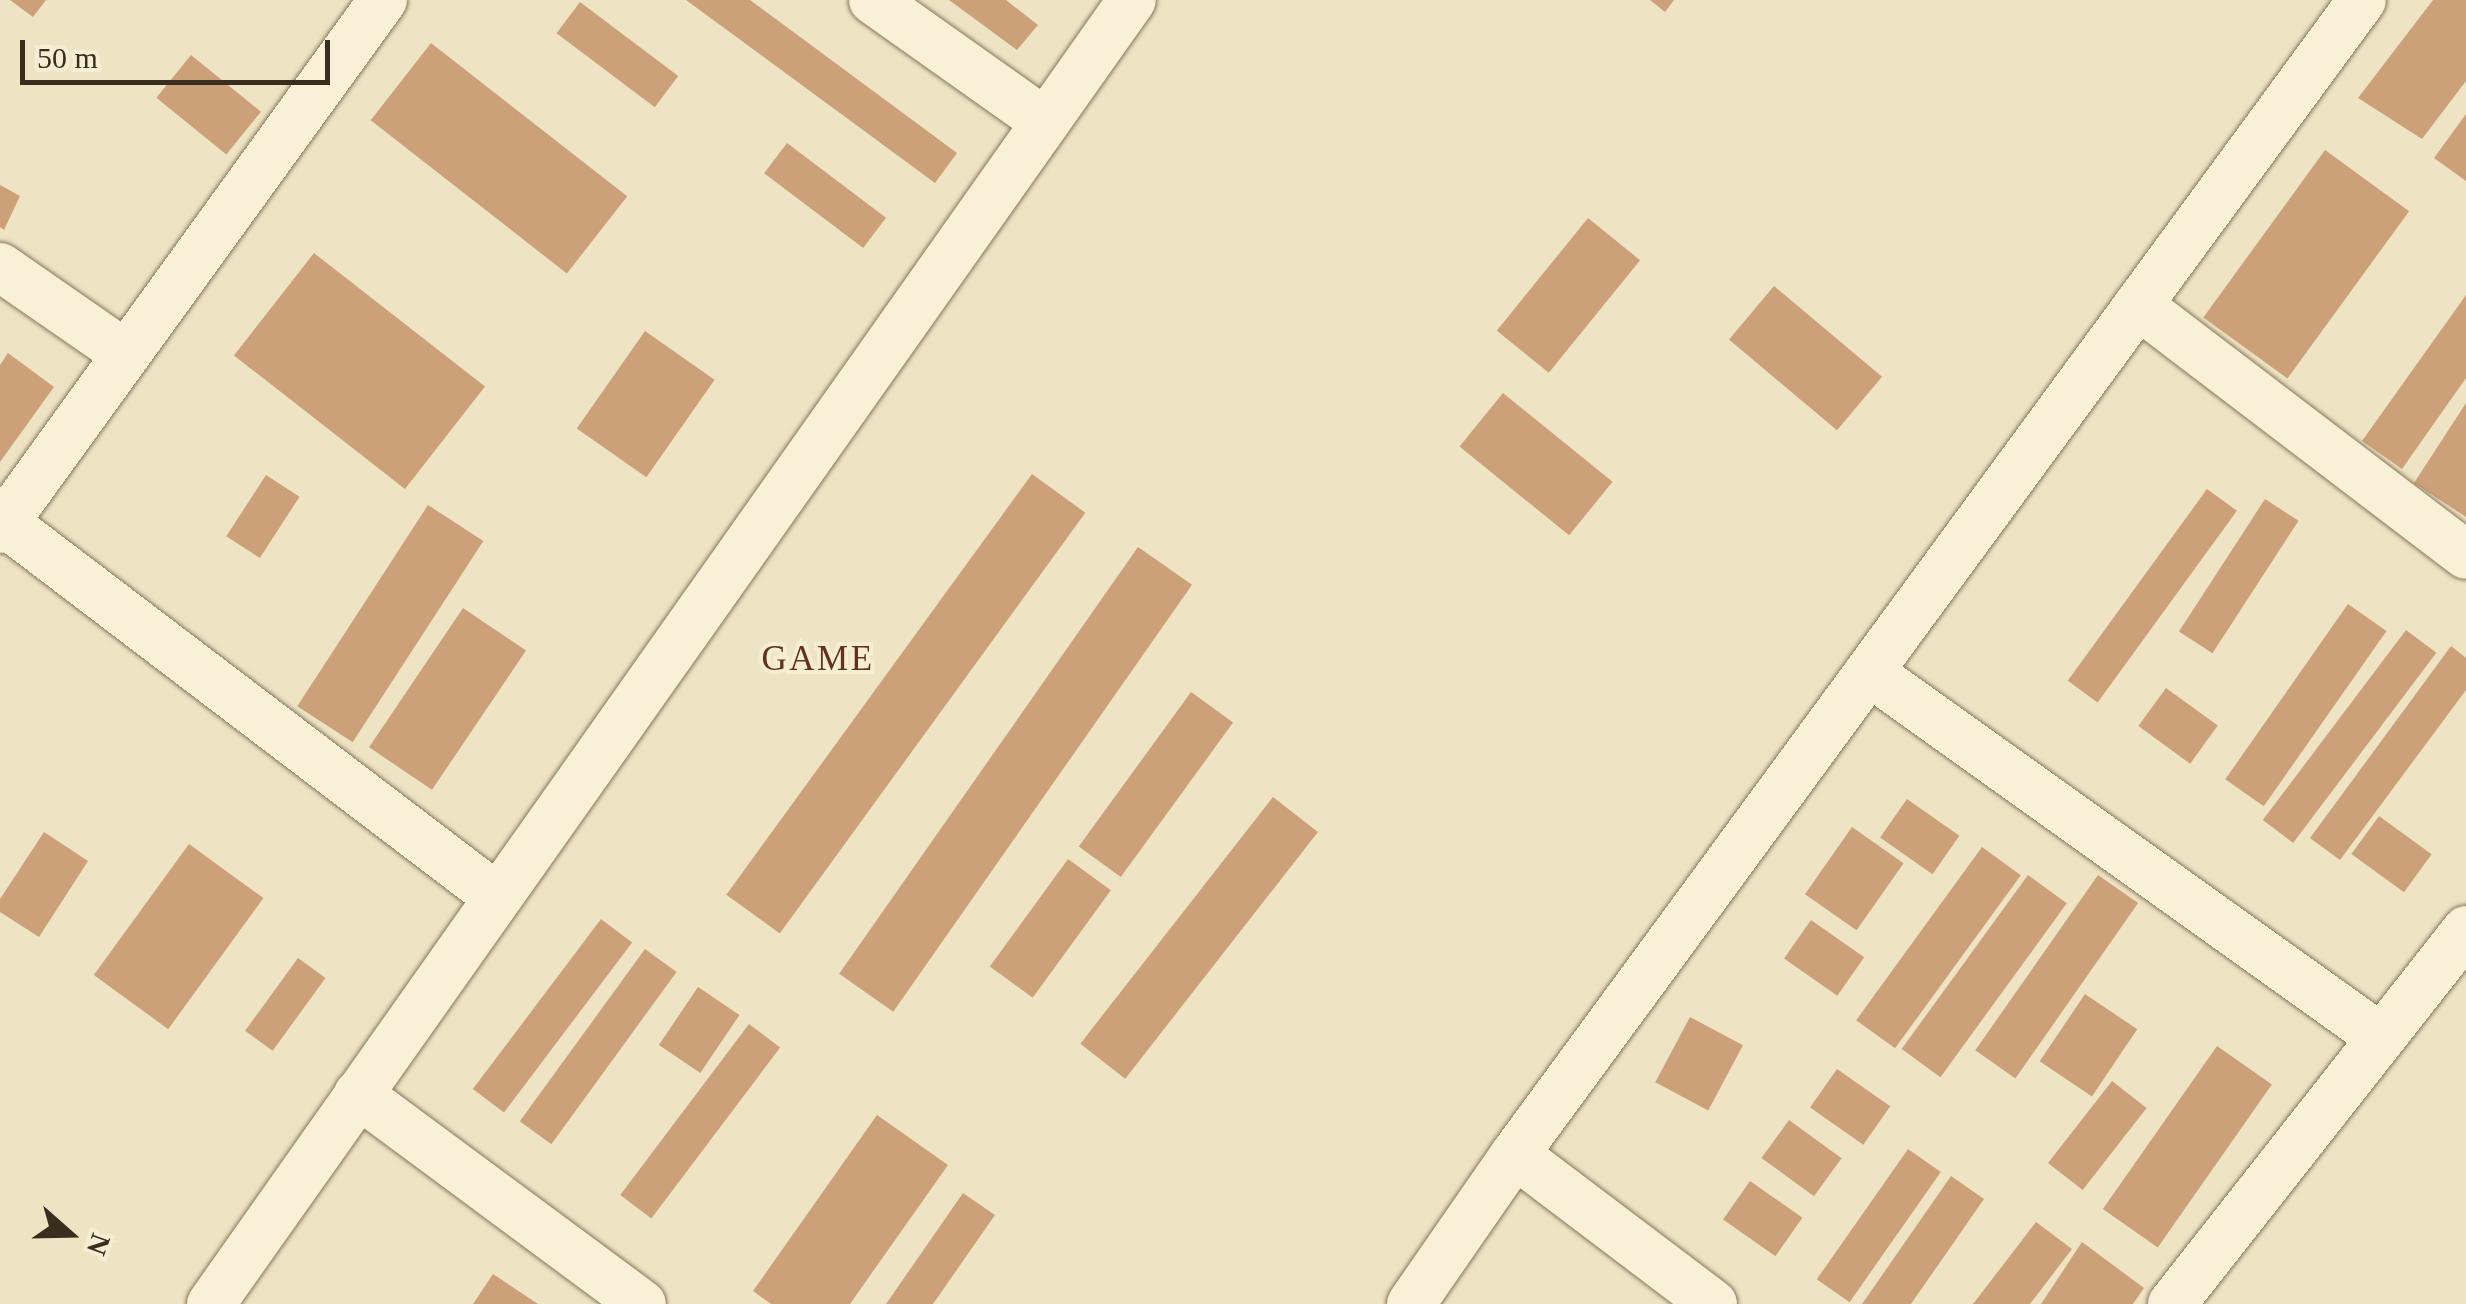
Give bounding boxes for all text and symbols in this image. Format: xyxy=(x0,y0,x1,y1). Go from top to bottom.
scale bar xyxy=(25,20,335,82)
text: 50 m xyxy=(37,41,98,74)
district label: GAME xyxy=(761,638,875,680)
north arrow xyxy=(20,1184,120,1284)
text: N xyxy=(81,1230,117,1259)

